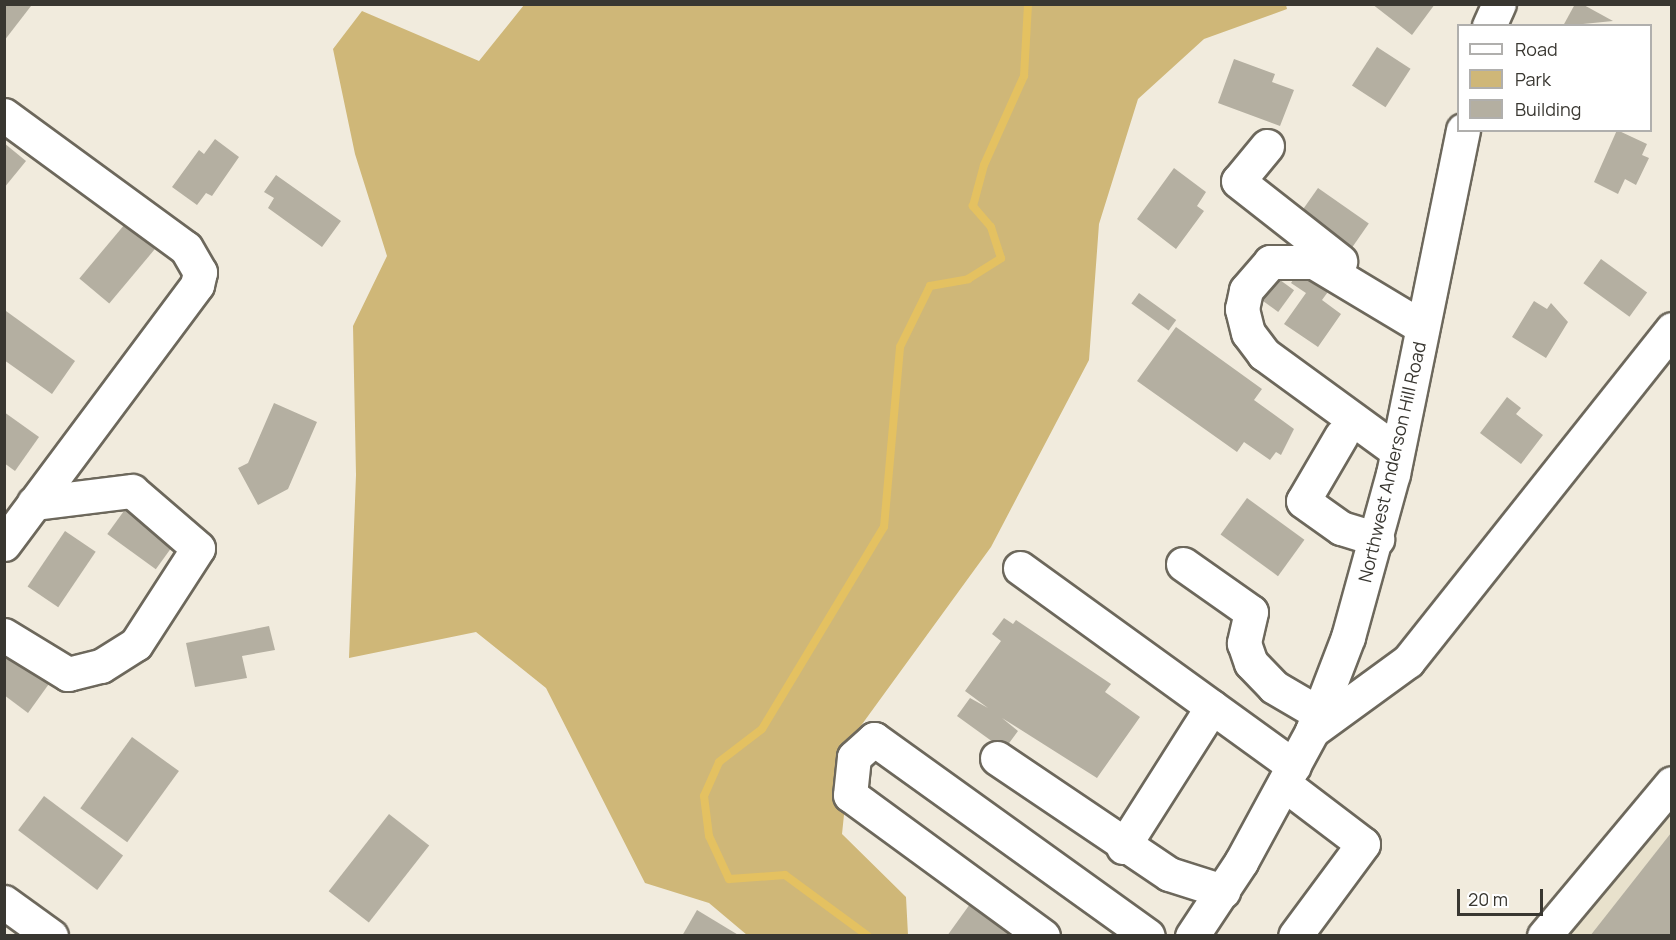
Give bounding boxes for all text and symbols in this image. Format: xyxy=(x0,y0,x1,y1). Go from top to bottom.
legend xyxy=(1457,24,1652,132)
text: Road xyxy=(1515,37,1558,61)
text: Park xyxy=(1515,67,1551,91)
text: Building xyxy=(1515,97,1581,121)
street label: Northwest Anderson Hill Road xyxy=(1354,339,1430,585)
scale bar xyxy=(1460,877,1546,915)
text: 20 m xyxy=(1468,887,1508,911)

